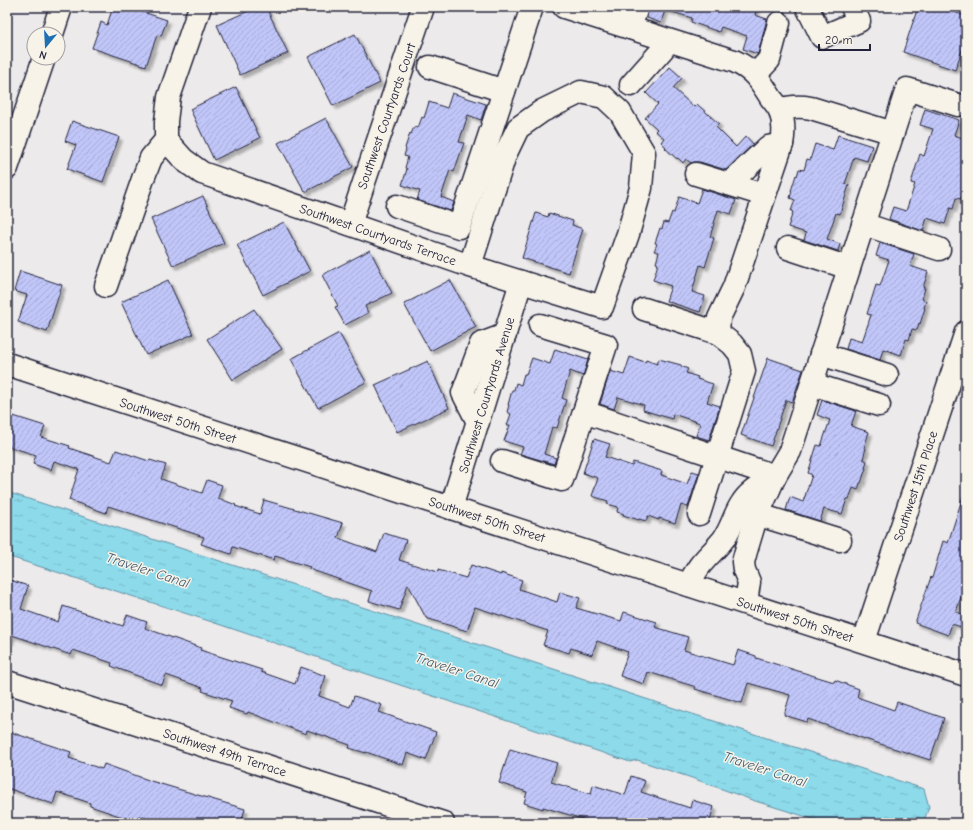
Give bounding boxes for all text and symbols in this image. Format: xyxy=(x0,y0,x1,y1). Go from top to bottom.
north arrow xyxy=(26,26,66,66)
scale bar xyxy=(819,26,870,52)
text: 20 m xyxy=(825,33,853,47)
street label: Southwest Courtyards Court xyxy=(354,40,419,191)
text: N xyxy=(38,48,48,62)
street label: Southwest Courtyards Terrace xyxy=(297,201,459,269)
street label: Southwest Courtyards Avenue xyxy=(456,315,518,475)
street label: Southwest 50th Street xyxy=(118,395,239,447)
street label: Southwest 15th Place xyxy=(890,428,941,544)
street label: Southwest 50th Street xyxy=(427,494,548,546)
water label: Traveler Canal xyxy=(104,549,193,592)
street label: Southwest 50th Street xyxy=(735,594,856,646)
water label: Traveler Canal xyxy=(413,649,502,692)
street label: Southwest 49th Terrace xyxy=(161,725,289,780)
water label: Traveler Canal xyxy=(721,748,810,791)

